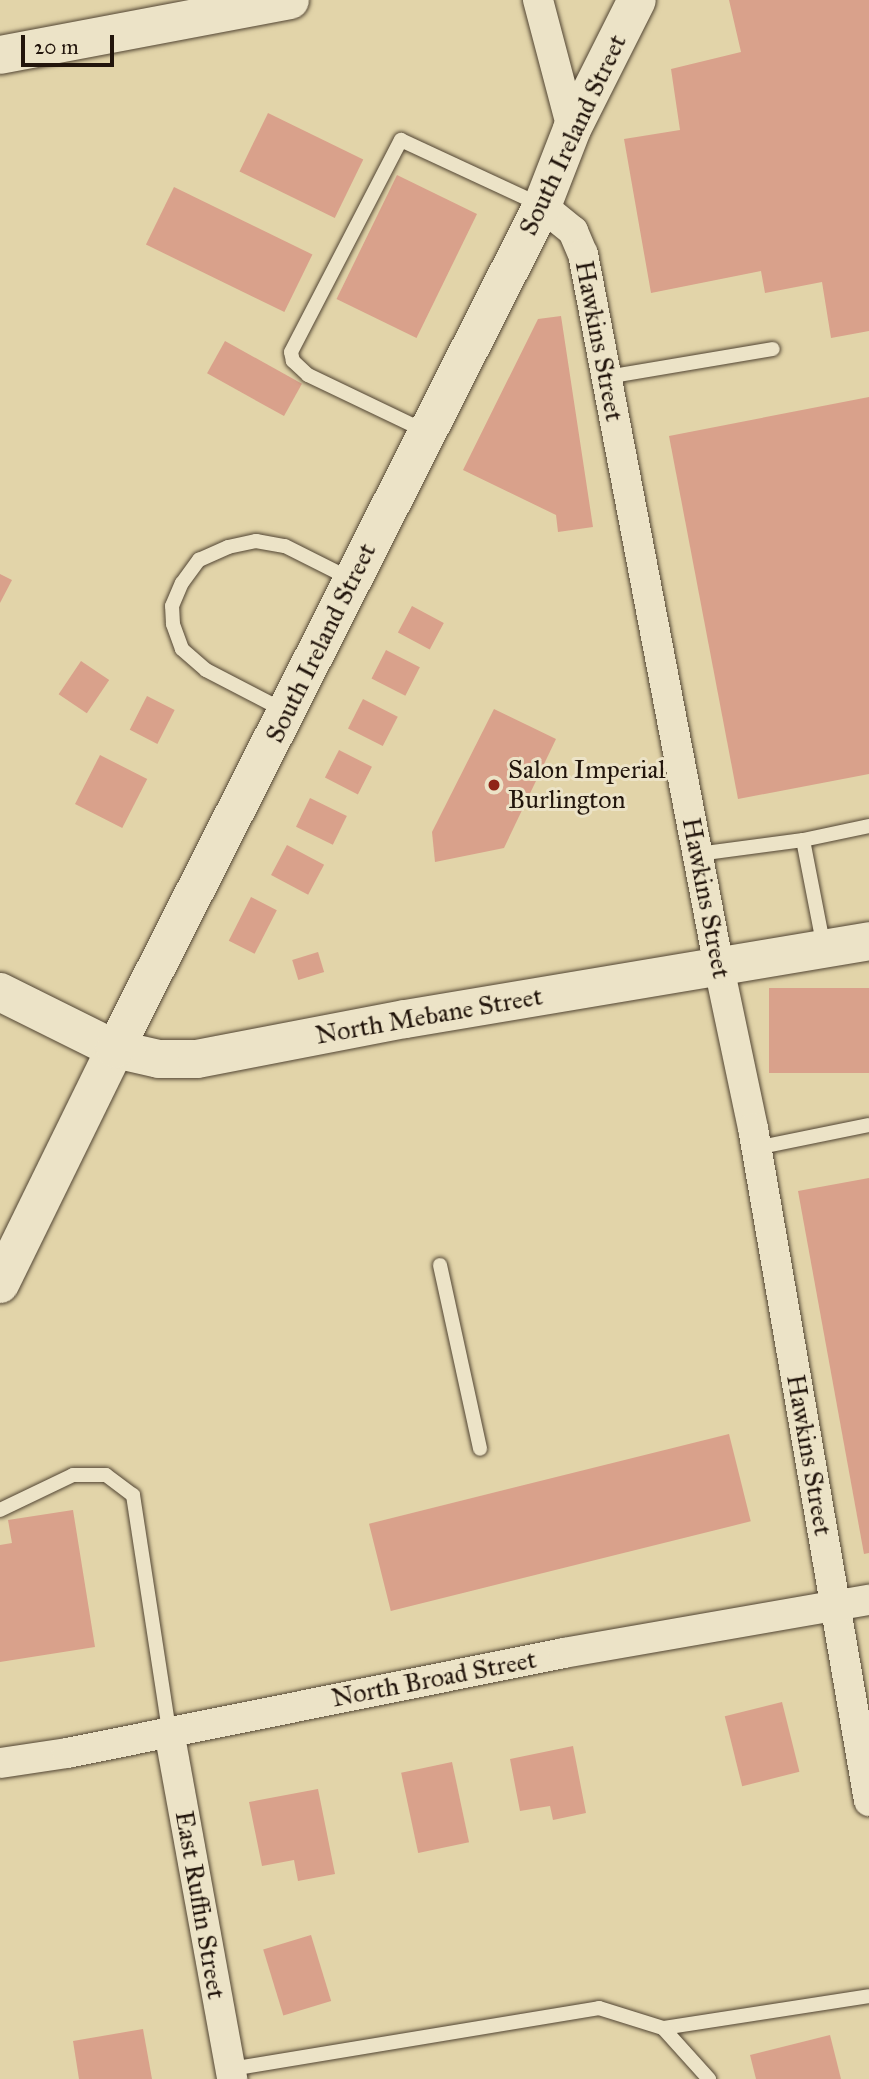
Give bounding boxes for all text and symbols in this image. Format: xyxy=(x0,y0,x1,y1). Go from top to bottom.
scale bar xyxy=(24,21,117,65)
street label: South Ireland Street xyxy=(513,30,633,240)
text: 20 m xyxy=(34,34,79,60)
street label: Hawkins Street xyxy=(568,258,630,424)
street label: South Ireland Street xyxy=(259,538,383,748)
place label: Salon Imperial Burlington xyxy=(508,754,666,816)
marker: Salon Imperial Burlington xyxy=(486,777,502,793)
street label: Hawkins Street xyxy=(675,815,737,981)
street label: North Mebane Street xyxy=(313,981,545,1051)
street label: Hawkins Street xyxy=(779,1372,839,1538)
street label: North Broad Street xyxy=(329,1644,539,1714)
street label: East Ruffin Street xyxy=(168,1808,232,2002)

